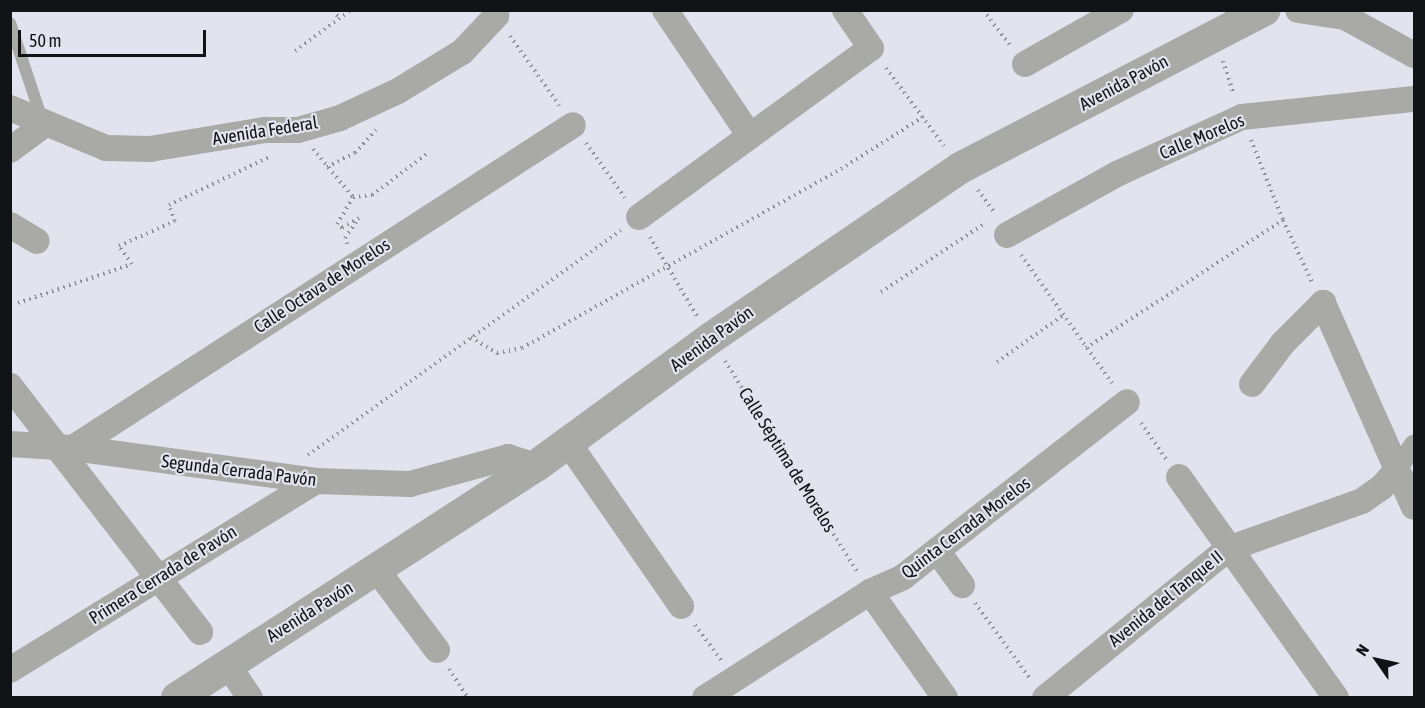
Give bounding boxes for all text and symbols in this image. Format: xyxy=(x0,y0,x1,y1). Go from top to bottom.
scale bar xyxy=(21,18,208,56)
text: 50 m xyxy=(29,30,61,51)
street label: Avenida Pavón xyxy=(1076,51,1172,115)
street label: Calle Morelos xyxy=(1156,110,1248,164)
street label: Avenida Federal xyxy=(211,112,319,150)
street label: Calle Octava de Morelos xyxy=(250,234,394,338)
street label: Avenida Pavón xyxy=(666,302,758,376)
street label: Calle Séptima de Morelos xyxy=(734,384,840,536)
street label: Segunda Cerrada Pavón xyxy=(160,451,318,491)
street label: Quinta Cerrada Morelos xyxy=(897,473,1035,583)
street label: Primera Cerrada de Pavón xyxy=(85,521,241,629)
street label: Avenida del Tanque II xyxy=(1104,546,1228,652)
street label: Avenida Pavón xyxy=(263,577,357,647)
north arrow xyxy=(1347,630,1407,690)
text: N xyxy=(1352,641,1372,659)

